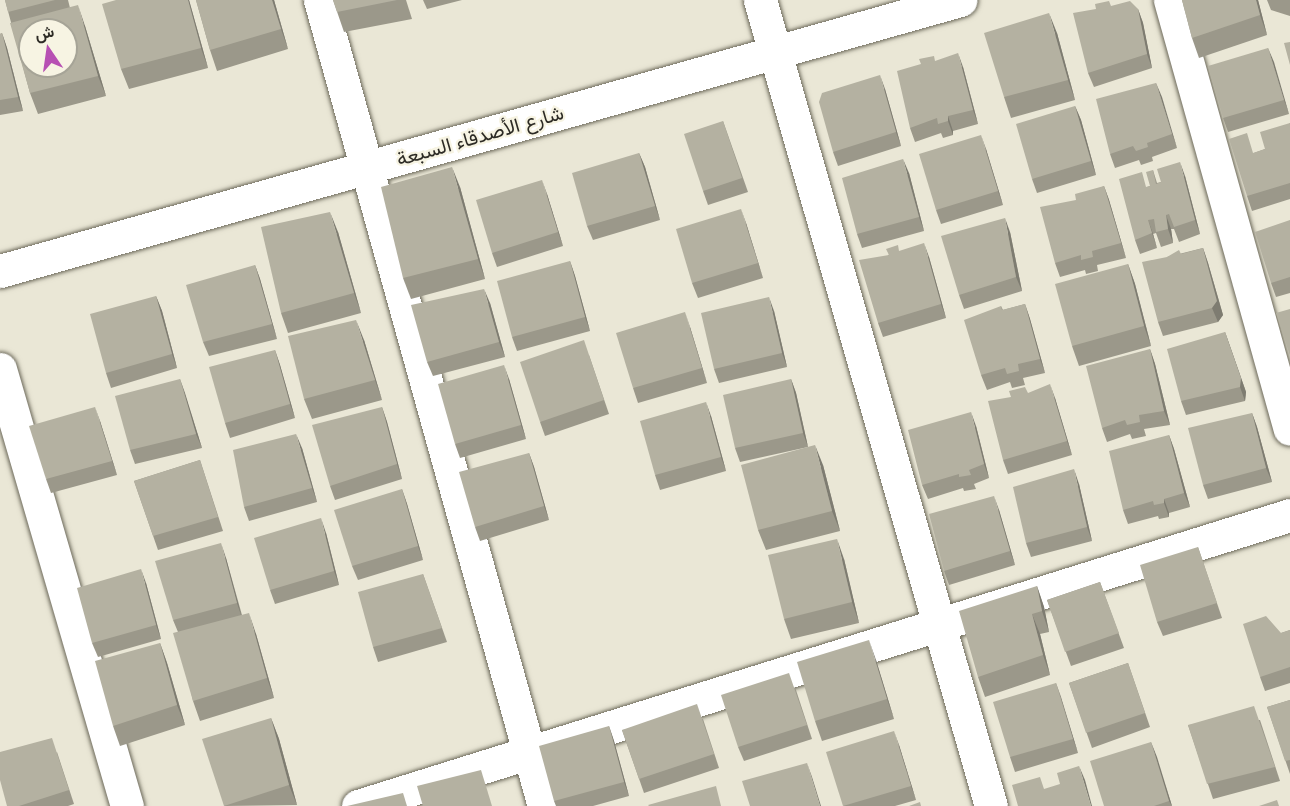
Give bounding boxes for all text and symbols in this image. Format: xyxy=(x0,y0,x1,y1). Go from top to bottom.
north arrow xyxy=(18,18,78,78)
text: ش xyxy=(33,21,56,44)
street label: شارع الأصدقاء السبعة xyxy=(394,101,566,171)

